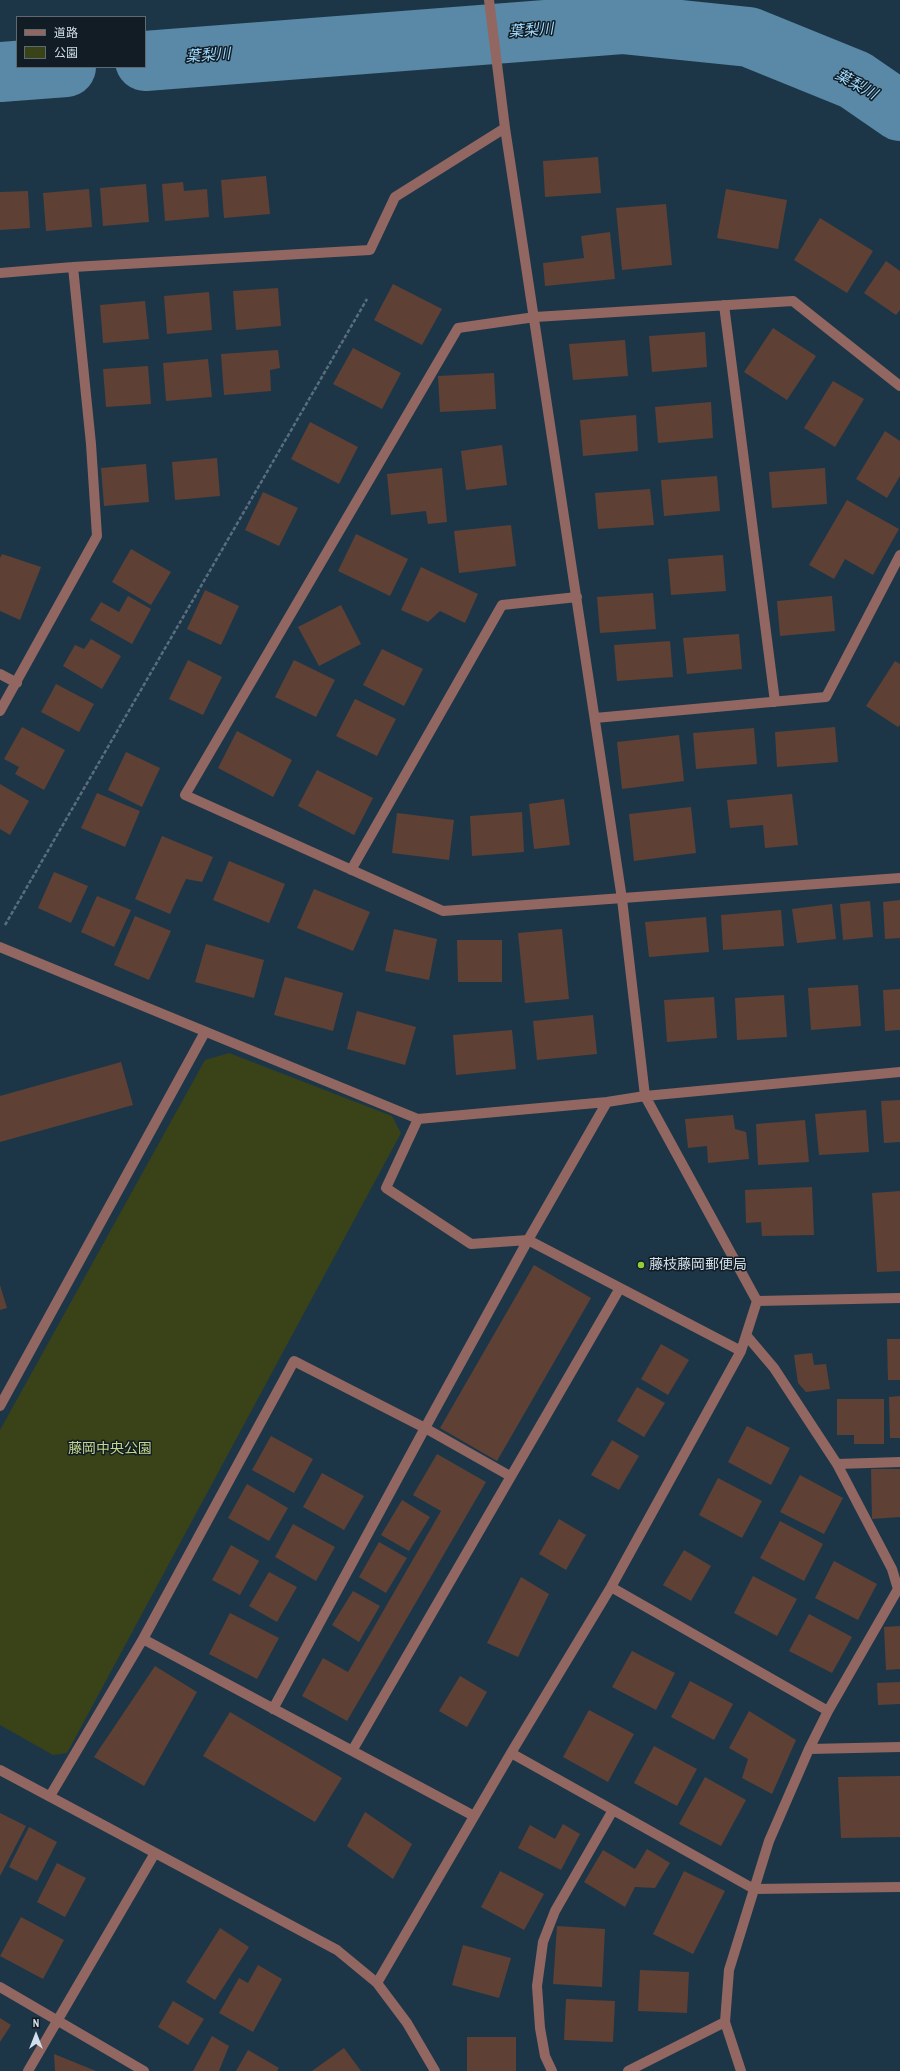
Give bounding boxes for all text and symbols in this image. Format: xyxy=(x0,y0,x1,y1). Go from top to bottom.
legend xyxy=(16,16,146,68)
water label: 葉梨川 xyxy=(508,20,554,42)
text: 道路 xyxy=(54,25,78,41)
text: 公園 xyxy=(54,45,78,61)
water label: 葉梨川 xyxy=(185,45,231,67)
water label: 葉梨川 xyxy=(832,66,880,104)
place label: 藤枝藤岡郵便局 xyxy=(649,1257,747,1273)
marker: 藤枝藤岡郵便局 xyxy=(636,1260,646,1270)
park label: 藤岡中央公園 xyxy=(68,1441,152,1457)
north arrow xyxy=(16,2015,56,2055)
text: N xyxy=(33,2016,39,2030)

